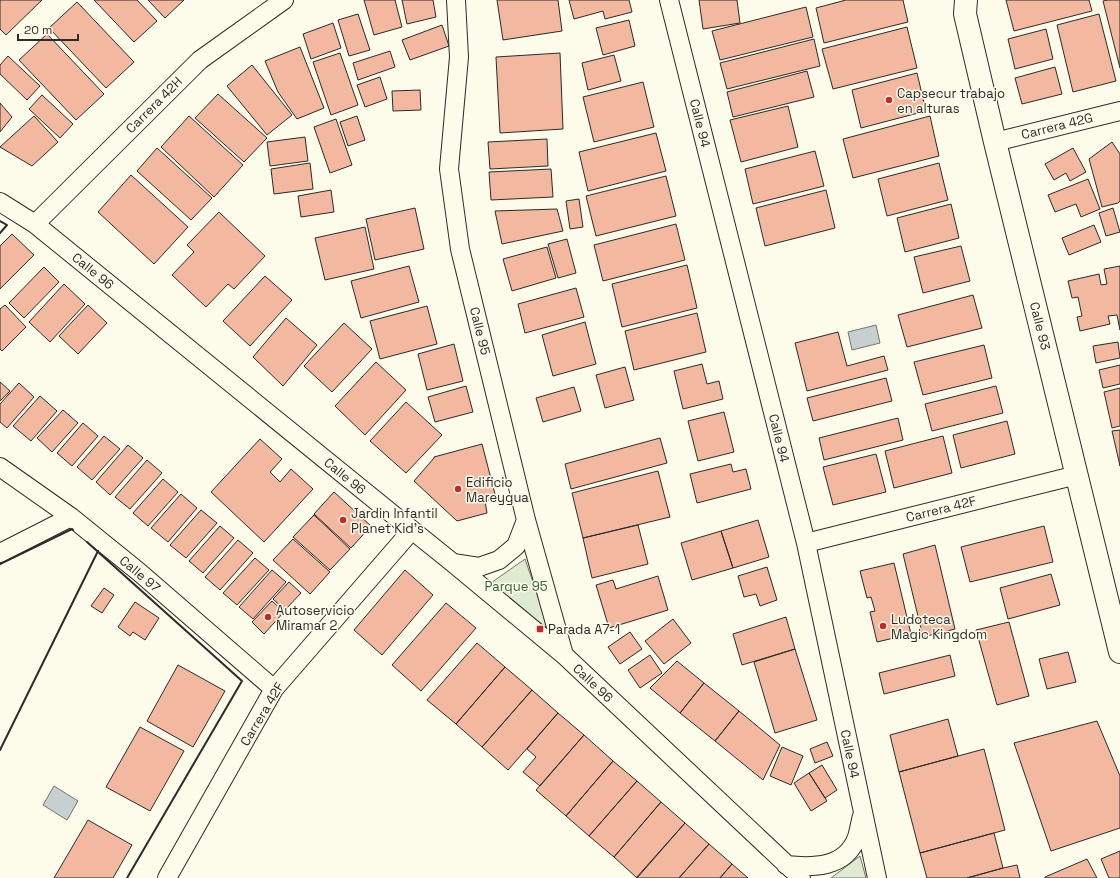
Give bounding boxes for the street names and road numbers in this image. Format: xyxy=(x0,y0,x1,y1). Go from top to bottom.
street label: Carrera 42H xyxy=(122,73,186,137)
street label: Calle 94 xyxy=(686,97,714,149)
street label: Carrera 42G xyxy=(1019,109,1095,143)
street label: Calle 96 xyxy=(69,249,117,293)
street label: Calle 93 xyxy=(1026,300,1054,352)
street label: Calle 95 xyxy=(466,305,494,357)
street label: Calle 94 xyxy=(765,412,793,464)
street label: Calle 96 xyxy=(321,454,369,498)
street label: Carrera 42F xyxy=(904,492,978,526)
street label: Calle 97 xyxy=(116,552,164,596)
street label: Calle 96 xyxy=(569,660,617,706)
street label: Carrera 42F xyxy=(236,679,288,749)
street label: Calle 94 xyxy=(837,728,863,780)

